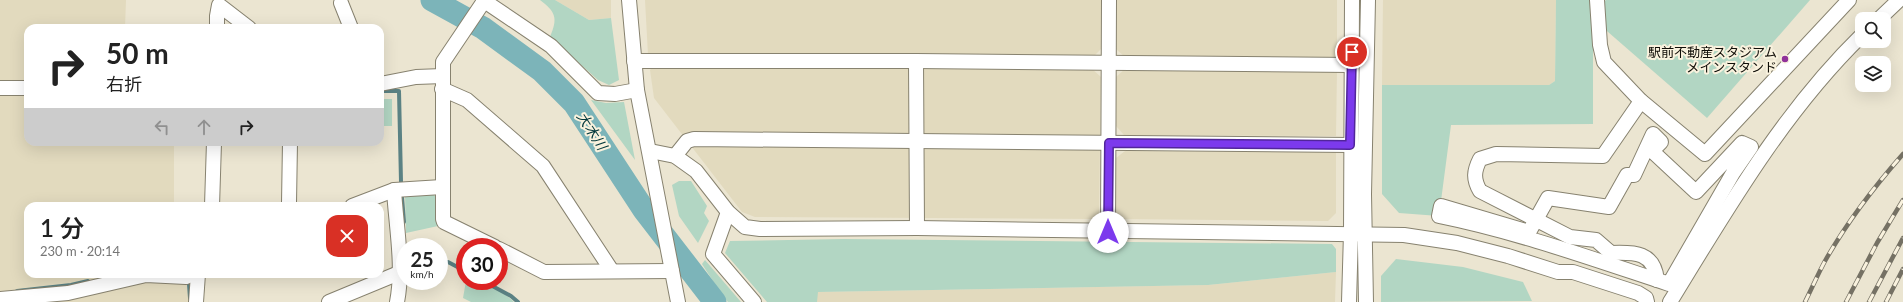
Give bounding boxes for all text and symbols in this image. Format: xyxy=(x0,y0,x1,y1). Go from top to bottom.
map controls xyxy=(1855,12,1891,92)
button: search xyxy=(1855,12,1891,48)
pin xyxy=(1335,35,1369,69)
text: 50 m xyxy=(106,36,169,70)
icon: right xyxy=(40,40,92,92)
icon: arrive xyxy=(1341,41,1363,63)
place label: 駅前不動産スタジアム メインスタンド xyxy=(1648,44,1777,75)
marker: 駅前不動産スタジアム メインスタンド xyxy=(1780,54,1790,64)
button: layers xyxy=(1855,56,1891,92)
text: 右折 xyxy=(106,73,142,95)
water label: 大木川 xyxy=(574,108,612,155)
icon: left xyxy=(151,116,173,138)
icon: ahead xyxy=(193,116,215,138)
icon: right xyxy=(235,116,257,138)
position arrow xyxy=(1087,211,1129,253)
text: 1 分 xyxy=(40,213,84,242)
button: close xyxy=(326,215,368,257)
speed limit sign: 30 xyxy=(456,238,508,290)
text: 230 m · 20:14 xyxy=(40,243,120,259)
text: 25 xyxy=(410,247,434,271)
text: km/h xyxy=(410,268,434,280)

